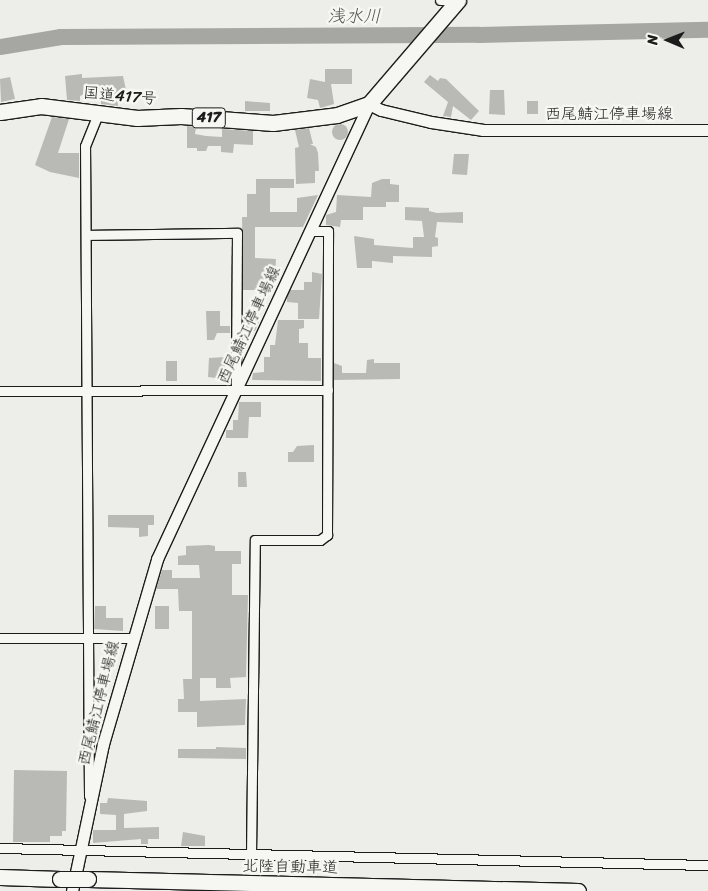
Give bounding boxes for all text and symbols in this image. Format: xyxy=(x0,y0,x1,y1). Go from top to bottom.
water label: 浅水川 xyxy=(327,5,381,27)
north arrow xyxy=(643,15,693,65)
text: N xyxy=(640,35,665,45)
street label: 国道417号 xyxy=(82,83,158,109)
street label: 西尾鯖江停車場線 xyxy=(545,104,673,124)
road number: 417 xyxy=(192,106,226,130)
street label: 西尾鯖江停車場線 xyxy=(213,263,285,387)
street label: 西尾鯖江停車場線 xyxy=(74,639,124,767)
street label: 北陸自動車道 xyxy=(242,857,338,877)

